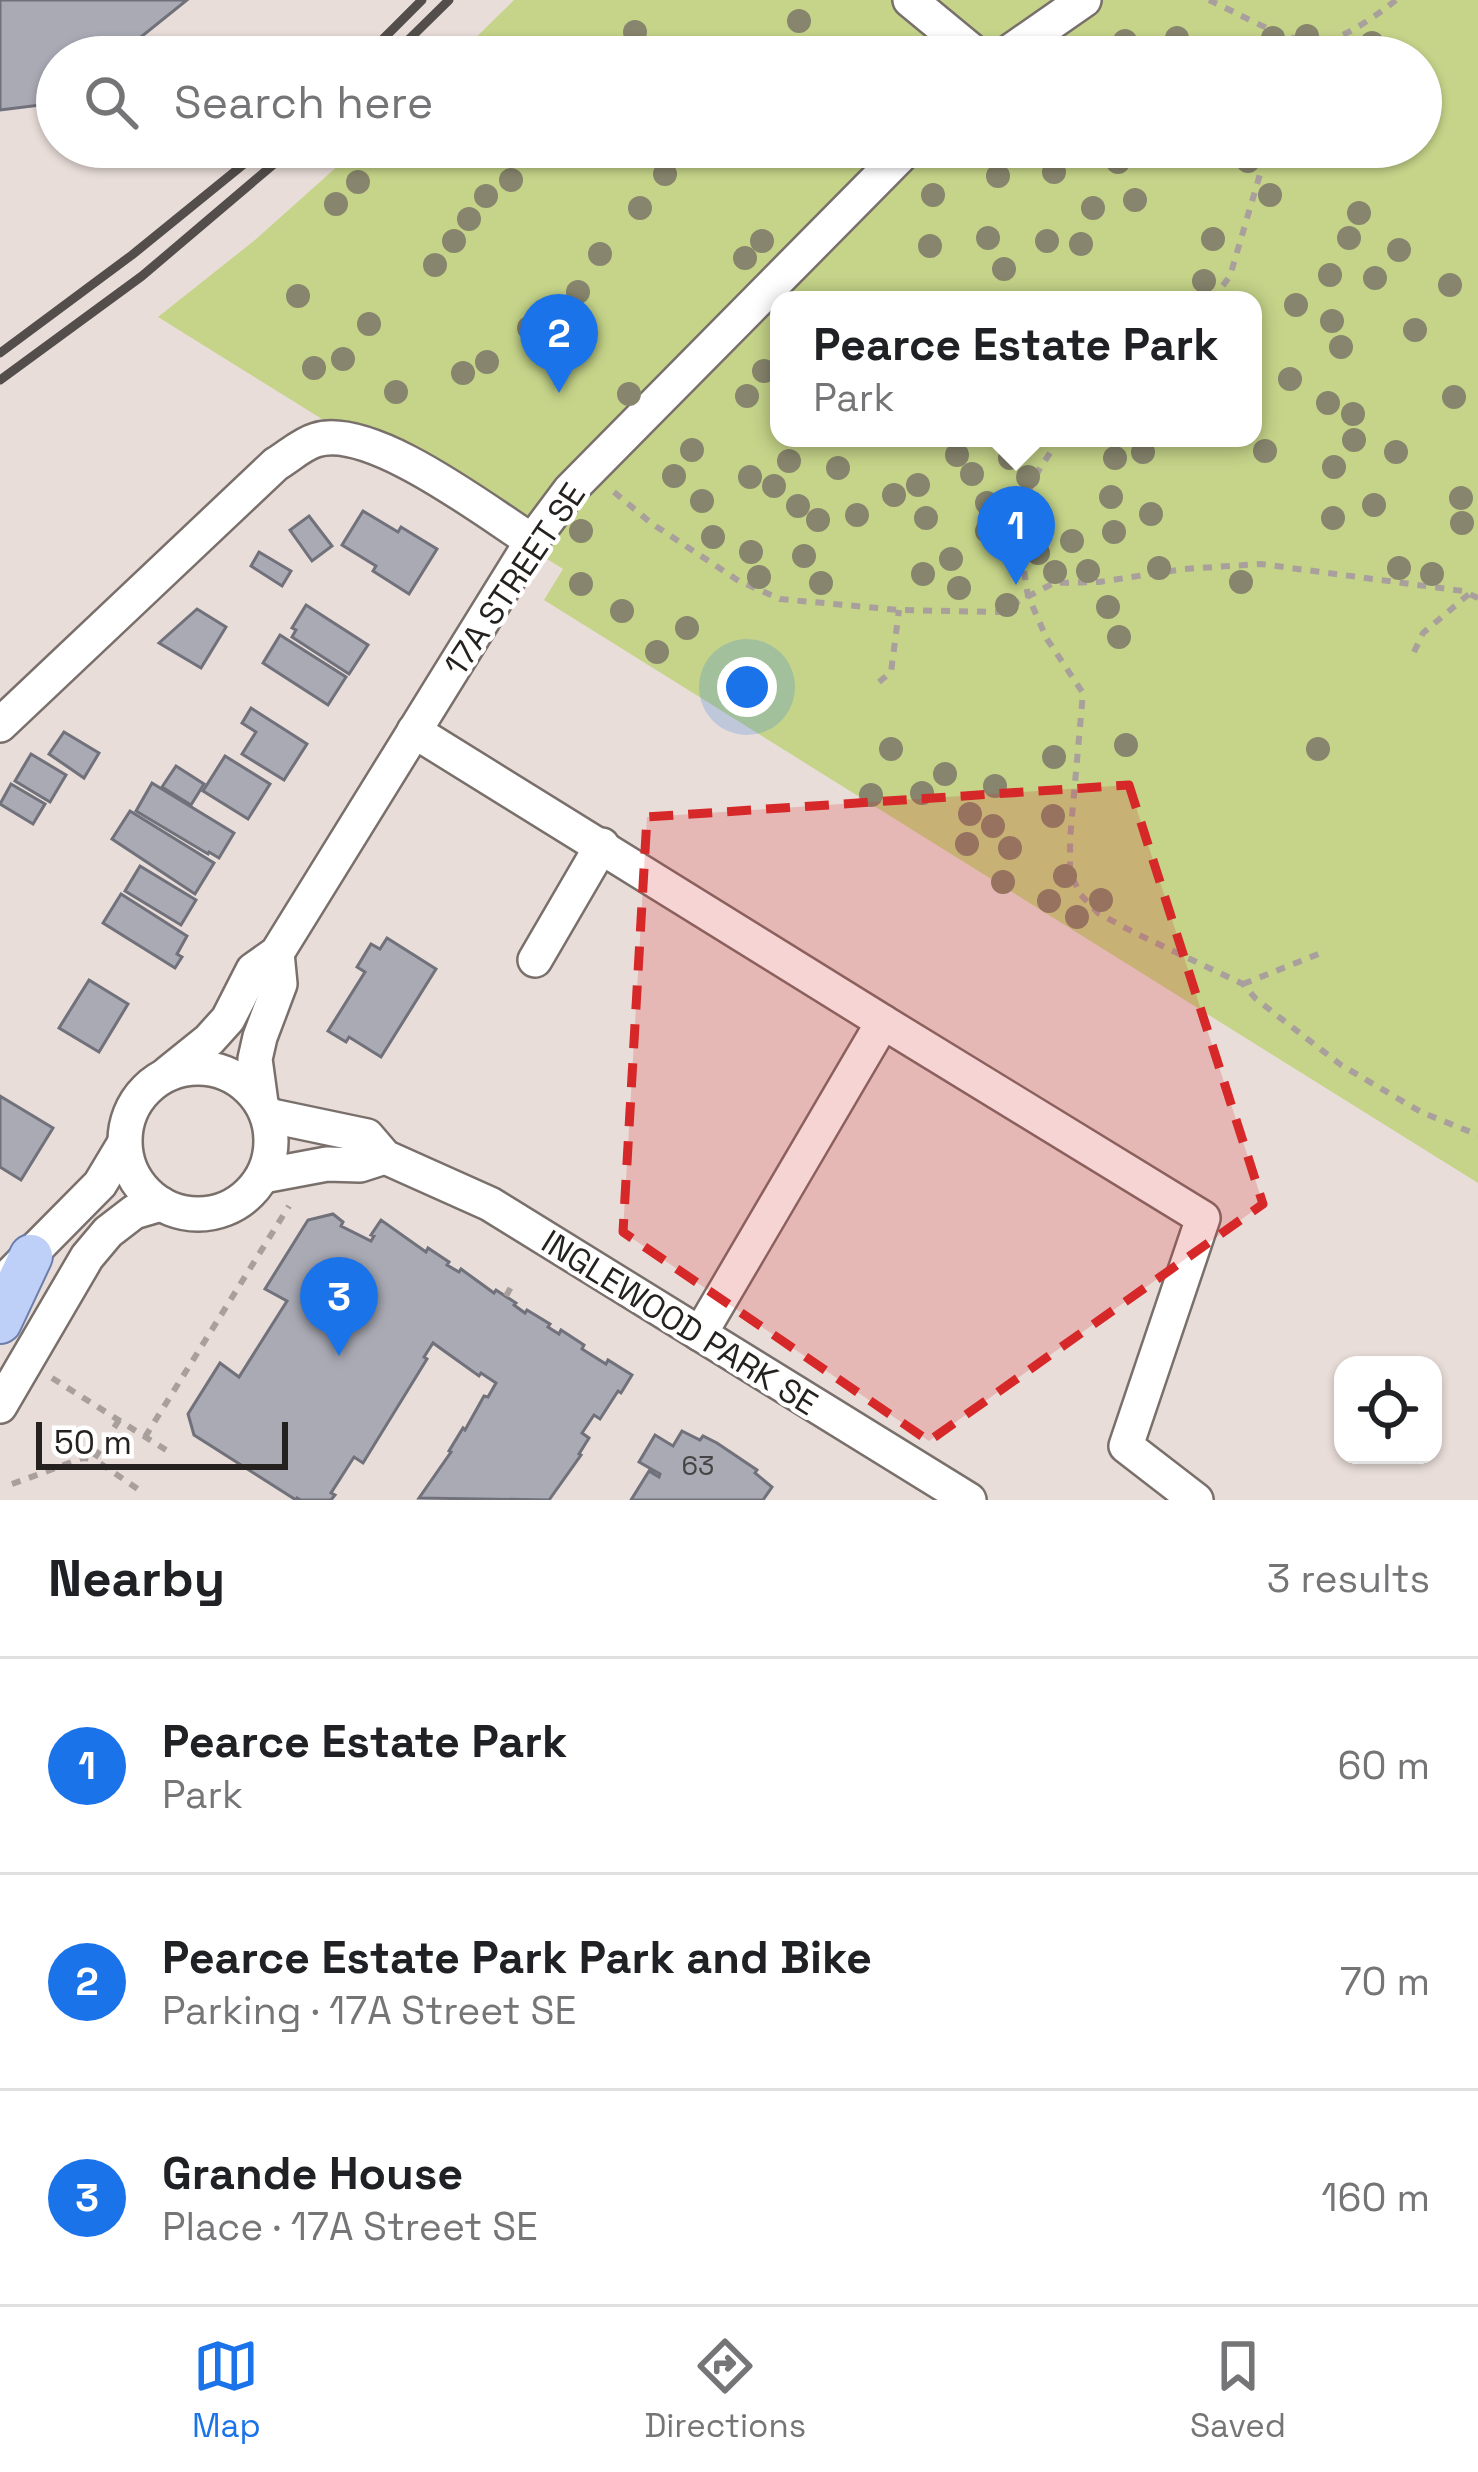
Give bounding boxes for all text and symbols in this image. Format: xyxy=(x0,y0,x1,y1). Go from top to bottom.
search box xyxy=(36,36,1442,168)
icon: search xyxy=(78,69,144,135)
text: Search here xyxy=(174,74,433,131)
popup xyxy=(770,291,1262,447)
pin: 2 xyxy=(520,294,598,393)
text: Pearce Estate Park xyxy=(813,316,1219,373)
text: Park xyxy=(813,373,894,422)
street label: 17A STREET SE xyxy=(435,475,595,684)
pin: 1 xyxy=(977,486,1055,585)
your location xyxy=(717,657,777,717)
street label: INGLEWOOD PARK SE xyxy=(534,1221,825,1425)
pin: 3 xyxy=(300,1257,378,1356)
map controls xyxy=(1334,1356,1442,1464)
button: locate xyxy=(1334,1356,1442,1464)
scale bar xyxy=(36,1416,288,1469)
text: 50 m xyxy=(54,1422,132,1464)
house number: 63 xyxy=(682,1448,714,1483)
text: Nearby xyxy=(48,1546,225,1611)
text: 3 results xyxy=(1267,1554,1430,1603)
text: Pearce Estate Park xyxy=(162,1713,567,1770)
text: 1 xyxy=(78,1741,96,1790)
text: 60 m xyxy=(1338,1741,1430,1790)
text: Park xyxy=(162,1770,243,1819)
text: Pearce Estate Park Park and Bike xyxy=(162,1929,872,1986)
text: 2 xyxy=(75,1957,99,2006)
text: 70 m xyxy=(1340,1957,1430,2006)
text: Parking · 17A Street SE xyxy=(162,1986,576,2035)
text: Grande House xyxy=(162,2145,463,2202)
text: 3 xyxy=(75,2173,99,2222)
text: 160 m xyxy=(1321,2173,1430,2222)
text: Place · 17A Street SE xyxy=(162,2202,538,2251)
tab: Map xyxy=(192,2333,261,2447)
tab: Directions xyxy=(644,2333,806,2447)
tab: Saved xyxy=(1190,2333,1286,2447)

